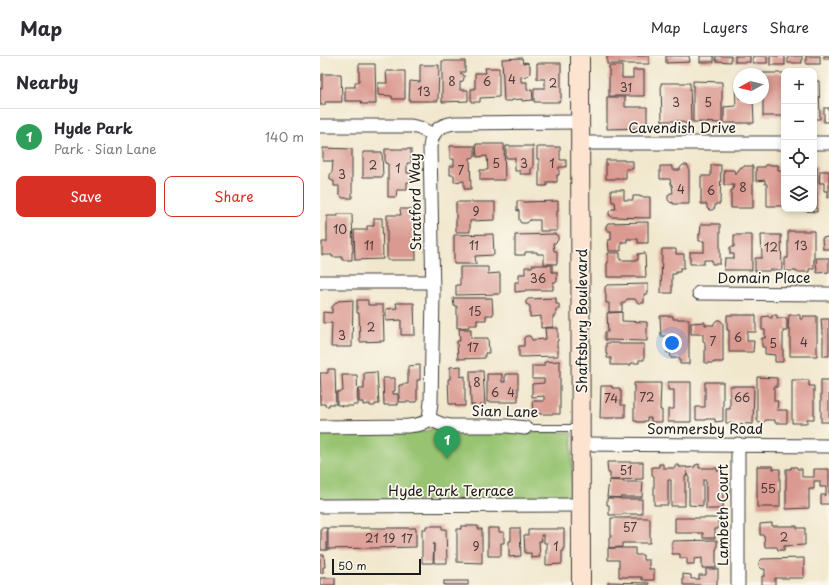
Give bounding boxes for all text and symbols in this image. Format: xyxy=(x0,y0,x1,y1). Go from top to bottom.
text: Map xyxy=(20,14,62,42)
text: Map xyxy=(651,17,681,38)
text: Layers xyxy=(703,17,748,38)
text: Share xyxy=(770,17,809,38)
north arrow xyxy=(733,68,769,104)
map controls xyxy=(781,68,817,212)
button: + xyxy=(781,68,817,104)
text: Nearby xyxy=(16,69,78,95)
house number: 4 xyxy=(508,70,516,88)
house number: 8 xyxy=(448,72,456,90)
house number: 6 xyxy=(483,72,491,90)
house number: 2 xyxy=(549,74,557,92)
house number: 31 xyxy=(620,78,632,96)
house number: 13 xyxy=(417,82,431,100)
house number: 3 xyxy=(672,93,680,111)
house number: 5 xyxy=(704,93,712,111)
button: − xyxy=(781,104,817,140)
text: Hyde Park xyxy=(54,116,133,139)
street label: Cavendish Drive xyxy=(628,117,736,138)
text: 1 xyxy=(26,127,32,146)
text: 140 m xyxy=(265,127,304,146)
text: Park · Sian Lane xyxy=(54,139,157,158)
button: locate xyxy=(781,140,817,176)
street label: Stratford Way xyxy=(404,153,426,251)
house number: 5 xyxy=(492,154,500,172)
house number: 3 xyxy=(520,154,528,172)
house number: 1 xyxy=(549,154,555,172)
house number: 2 xyxy=(369,156,377,174)
house number: 1 xyxy=(395,159,401,177)
house number: 7 xyxy=(458,161,465,179)
house number: 3 xyxy=(338,165,346,183)
button: Save xyxy=(16,176,156,217)
button: Share xyxy=(164,176,304,217)
button: layers xyxy=(781,176,817,212)
house number: 8 xyxy=(739,178,747,196)
house number: 4 xyxy=(677,180,685,198)
house number: 6 xyxy=(707,181,715,199)
house number: 9 xyxy=(472,202,480,220)
house number: 10 xyxy=(333,220,347,238)
house number: 11 xyxy=(364,236,374,254)
house number: 11 xyxy=(469,236,479,254)
house number: 13 xyxy=(794,236,808,254)
house number: 12 xyxy=(764,238,778,256)
street label: Shaftsbury Boulevard xyxy=(571,248,592,393)
street label: Domain Place xyxy=(718,267,810,288)
house number: 36 xyxy=(530,269,546,287)
house number: 15 xyxy=(468,302,482,320)
house number: 2 xyxy=(367,318,375,336)
house number: 3 xyxy=(338,326,346,344)
house number: 6 xyxy=(734,328,742,346)
house number: 7 xyxy=(710,332,717,350)
your location xyxy=(662,333,682,353)
house number: 4 xyxy=(800,333,808,351)
house number: 5 xyxy=(769,334,777,352)
house number: 17 xyxy=(467,338,479,356)
house number: 8 xyxy=(473,373,481,391)
house number: 6 xyxy=(491,383,499,401)
house number: 4 xyxy=(507,383,515,401)
house number: 72 xyxy=(639,388,655,406)
house number: 66 xyxy=(734,388,750,406)
house number: 74 xyxy=(604,389,618,407)
street label: Sian Lane xyxy=(471,400,539,422)
street label: Sommersby Road xyxy=(647,418,763,439)
pin: 1 xyxy=(434,426,460,459)
house number: 51 xyxy=(620,461,632,479)
street label: Lambeth Court xyxy=(712,464,733,566)
house number: 55 xyxy=(760,479,776,497)
street label: Hyde Park Terrace xyxy=(388,480,514,501)
house number: 57 xyxy=(623,518,637,536)
house number: 2 xyxy=(780,528,788,546)
house number: 21 xyxy=(365,529,379,547)
house number: 19 xyxy=(383,529,395,547)
house number: 17 xyxy=(401,529,413,547)
house number: 9 xyxy=(472,537,480,555)
house number: 1 xyxy=(553,537,559,555)
scale bar xyxy=(332,557,421,576)
text: 50 m xyxy=(338,557,367,574)

